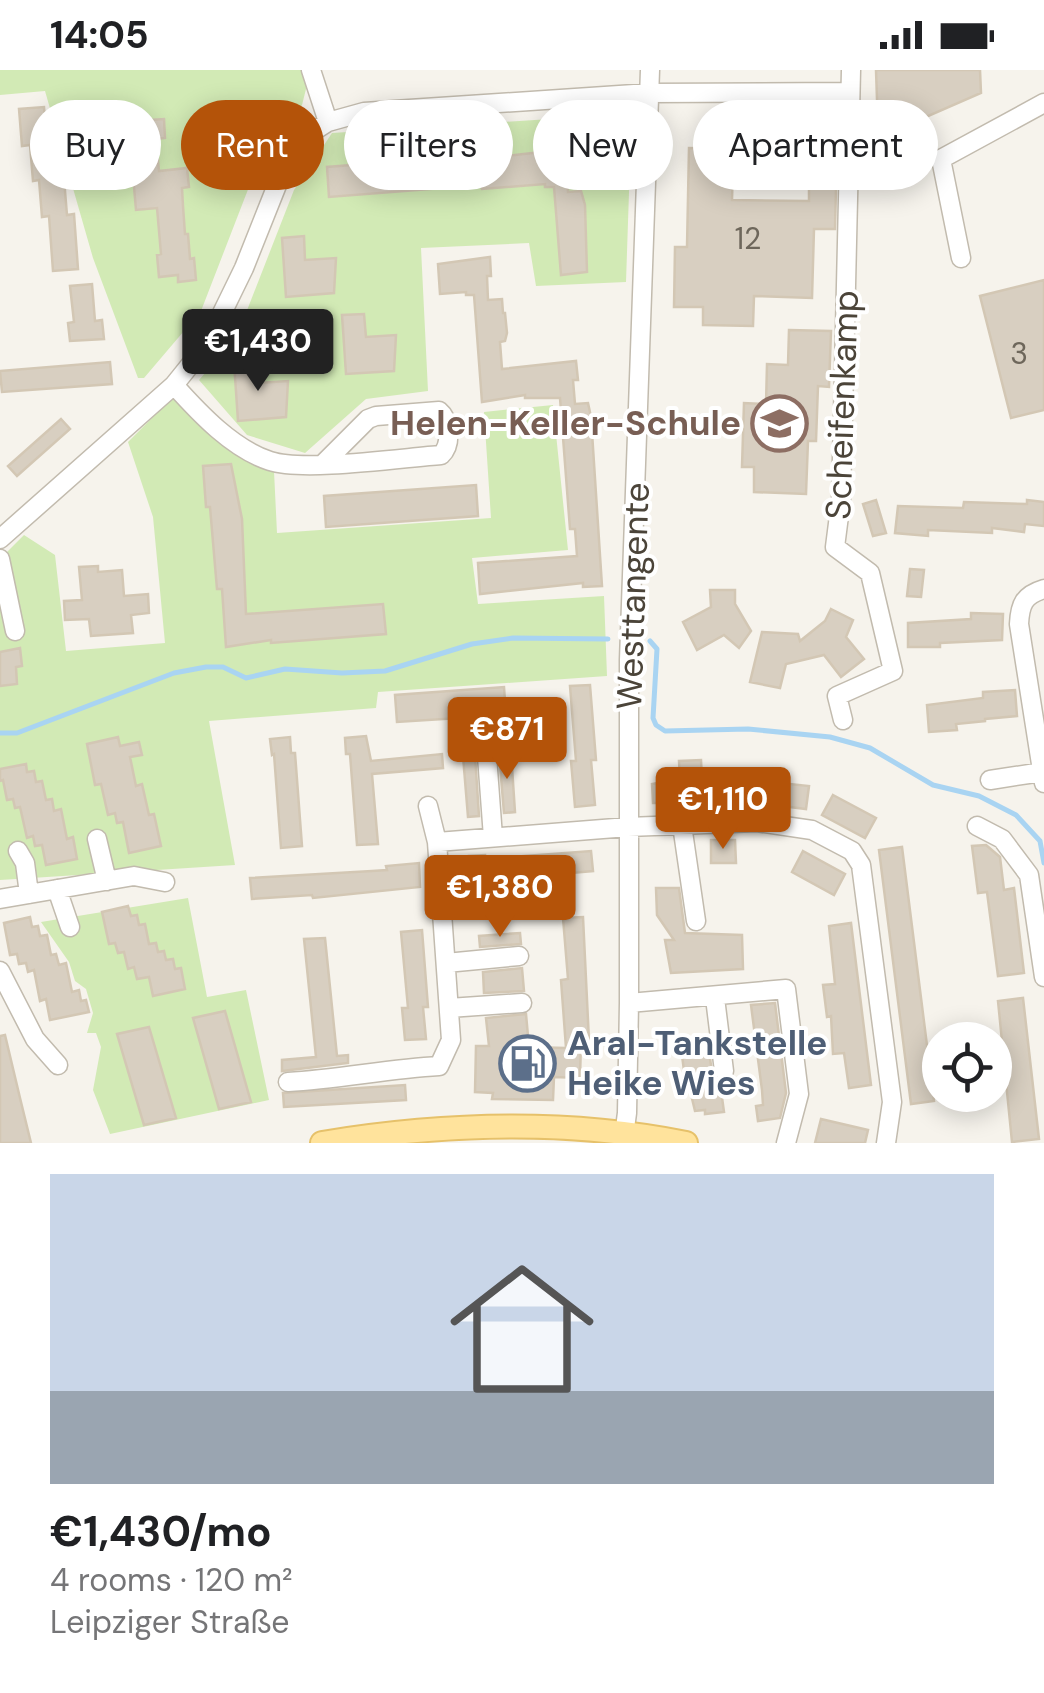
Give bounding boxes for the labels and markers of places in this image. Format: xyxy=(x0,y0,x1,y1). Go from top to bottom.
pin: €1,430 xyxy=(177,309,339,394)
school or university icon: Helen-Keller-Schule xyxy=(750,393,810,453)
place label: Helen-Keller-Schule xyxy=(390,400,741,446)
pin: €871 xyxy=(448,697,566,782)
pin: €1,110 xyxy=(642,767,804,852)
pin: €1,380 xyxy=(419,855,581,940)
place label: Aral-Tankstelle Heike Wies xyxy=(567,1020,827,1106)
fuel station icon: Aral-Tankstelle Heike Wies xyxy=(498,1033,558,1093)

